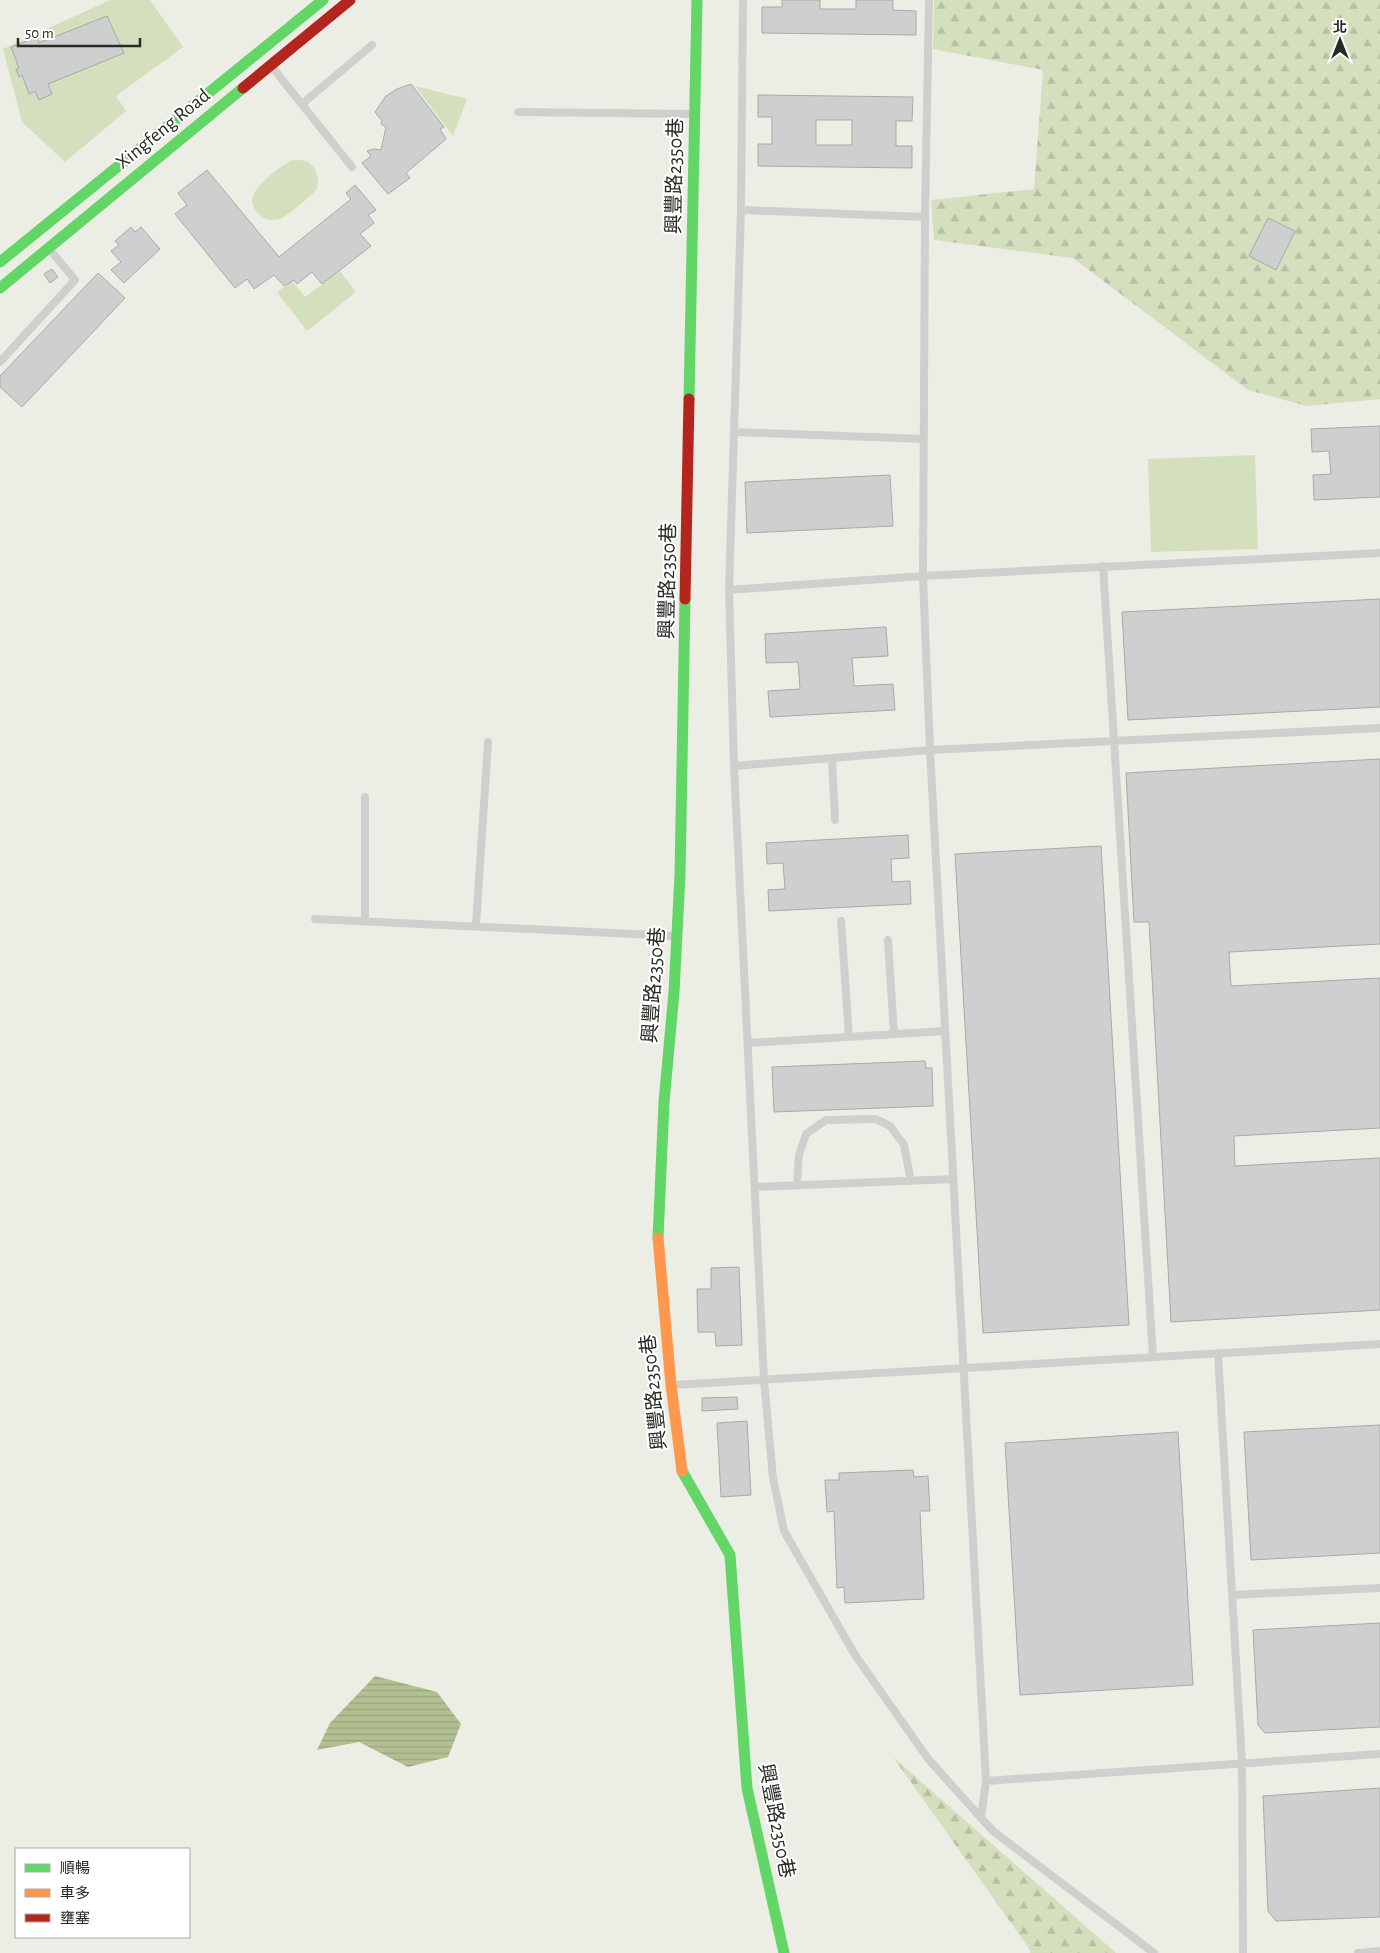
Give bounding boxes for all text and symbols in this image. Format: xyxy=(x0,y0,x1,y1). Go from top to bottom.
scale bar xyxy=(18,15,140,47)
north arrow xyxy=(1315,15,1365,65)
text: 北 xyxy=(1333,20,1347,35)
text: 50 m xyxy=(25,26,54,41)
street label: Xingfeng Road xyxy=(112,85,214,173)
street label: 興豐路2350巷 xyxy=(663,118,686,234)
street label: 興豐路2350巷 xyxy=(656,523,679,639)
street label: 興豐路2350巷 xyxy=(639,926,668,1044)
street label: 興豐路2350巷 xyxy=(637,1333,670,1451)
street label: 興豐路2350巷 xyxy=(755,1762,798,1880)
legend xyxy=(15,1848,190,1938)
text: 順暢 xyxy=(60,1860,90,1876)
text: 車多 xyxy=(60,1885,90,1901)
text: 壅塞 xyxy=(60,1910,90,1926)

